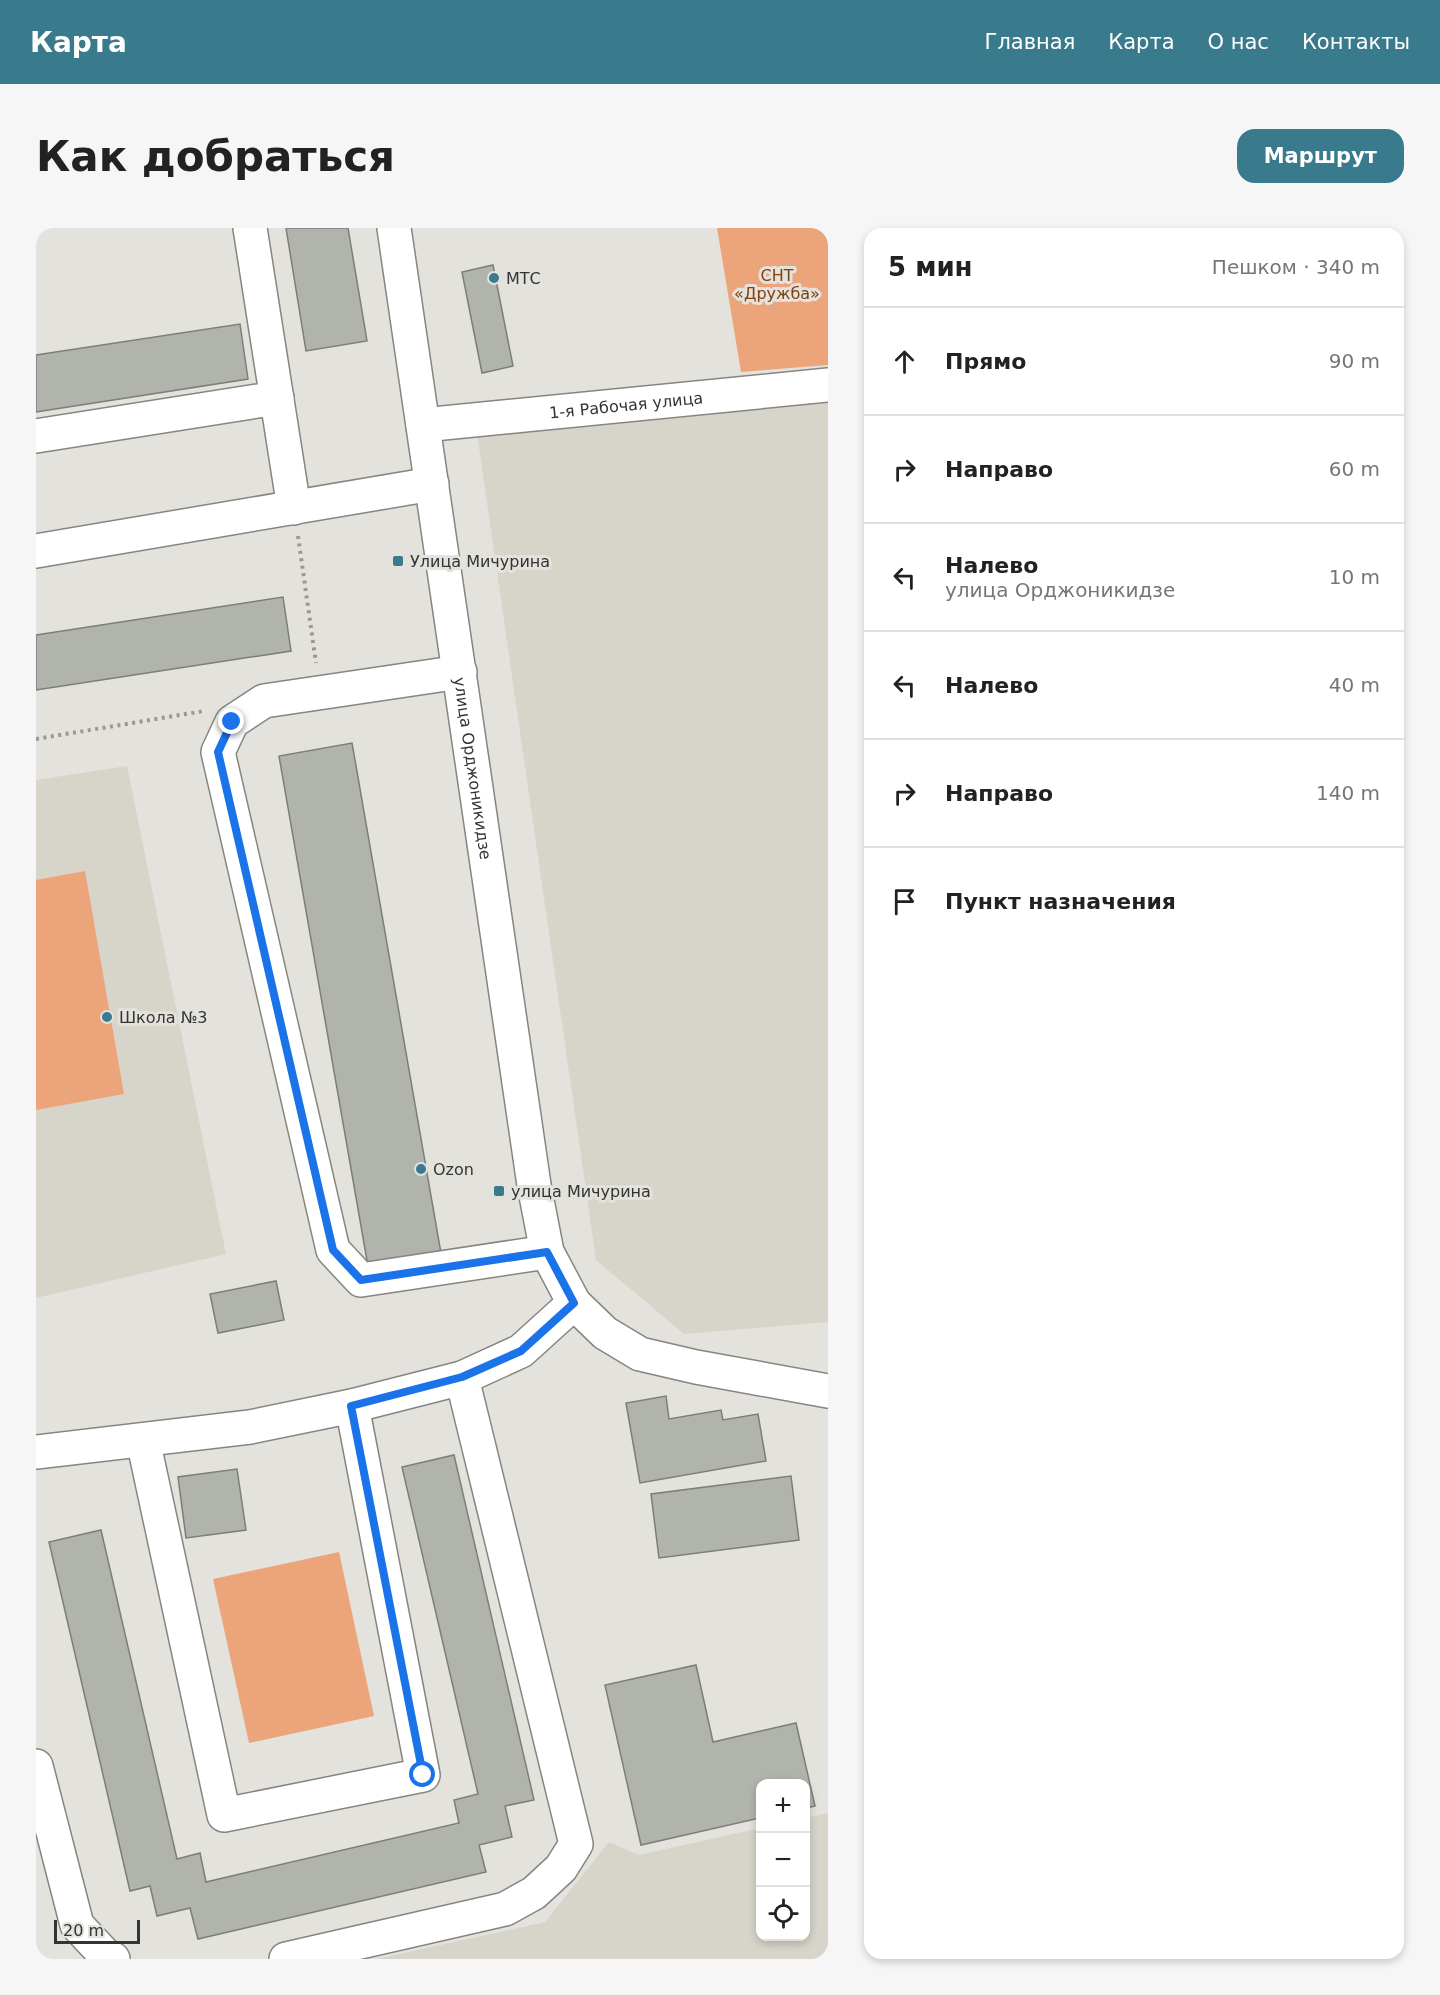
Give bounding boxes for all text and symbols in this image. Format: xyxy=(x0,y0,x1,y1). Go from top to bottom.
text: Карта xyxy=(30,26,127,59)
text: Главная xyxy=(985,30,1075,54)
text: Карта xyxy=(1108,30,1175,54)
text: О нас xyxy=(1208,30,1269,54)
text: Контакты xyxy=(1302,30,1410,54)
button: Маршрут xyxy=(1237,129,1404,183)
text: Как добраться xyxy=(36,132,395,181)
text: 5 мин xyxy=(888,252,973,282)
text: Пешком · 340 m xyxy=(1212,255,1380,279)
park label: СНТ «Дружба» xyxy=(734,266,820,303)
place label: МТС xyxy=(506,269,541,288)
marker: МТС xyxy=(487,271,501,285)
icon: ahead xyxy=(888,345,921,378)
text: Прямо xyxy=(945,349,1026,374)
text: 90 m xyxy=(1329,349,1380,373)
street label: 1-я Рабочая улица xyxy=(548,388,704,422)
icon: right xyxy=(888,453,921,486)
text: Направо xyxy=(945,457,1053,482)
text: 60 m xyxy=(1329,457,1380,481)
place label: Улица Мичурина xyxy=(410,552,550,571)
text: Налево xyxy=(945,553,1038,578)
marker: Улица Мичурина xyxy=(391,554,405,568)
icon: left xyxy=(888,561,921,594)
text: 10 m xyxy=(1329,565,1380,589)
text: улица Орджоникидзе xyxy=(945,578,1175,602)
icon: left xyxy=(888,669,921,702)
text: Налево xyxy=(945,673,1038,698)
text: 40 m xyxy=(1329,673,1380,697)
street label: улица Орджоникидзе xyxy=(450,676,496,861)
route end xyxy=(218,708,244,734)
icon: right xyxy=(888,777,921,810)
text: Направо xyxy=(945,781,1053,806)
text: 140 m xyxy=(1316,781,1380,805)
icon: arrive xyxy=(888,885,921,918)
text: Пункт назначения xyxy=(945,889,1176,914)
place label: Школа №3 xyxy=(119,1008,208,1027)
marker: Школа №3 xyxy=(100,1010,114,1024)
place label: Ozon xyxy=(433,1160,474,1179)
marker: Ozon xyxy=(414,1162,428,1176)
place label: улица Мичурина xyxy=(511,1182,651,1201)
marker: улица Мичурина xyxy=(492,1184,506,1198)
route start xyxy=(409,1761,435,1787)
map controls xyxy=(756,1779,810,1941)
button: + xyxy=(756,1779,810,1833)
button: − xyxy=(756,1833,810,1887)
button: locate xyxy=(756,1887,810,1941)
scale bar xyxy=(54,1917,140,1944)
text: 20 m xyxy=(63,1921,104,1940)

